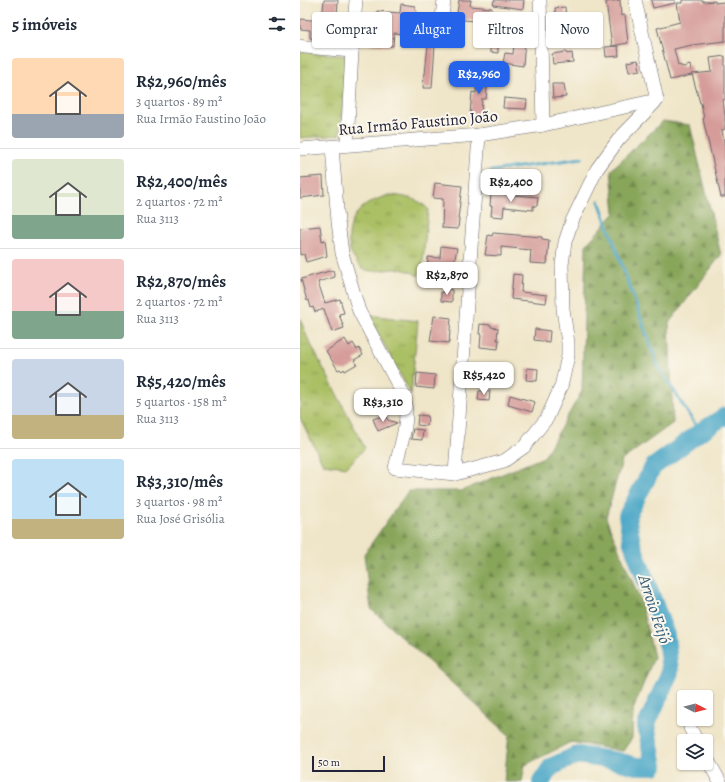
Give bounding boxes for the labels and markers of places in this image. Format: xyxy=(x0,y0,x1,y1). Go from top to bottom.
pin: R$2,960 xyxy=(442,61,516,95)
pin: R$2,400 xyxy=(474,169,548,203)
pin: R$2,870 xyxy=(410,262,484,296)
pin: R$5,420 xyxy=(447,362,521,396)
pin: R$3,310 xyxy=(346,389,420,423)

